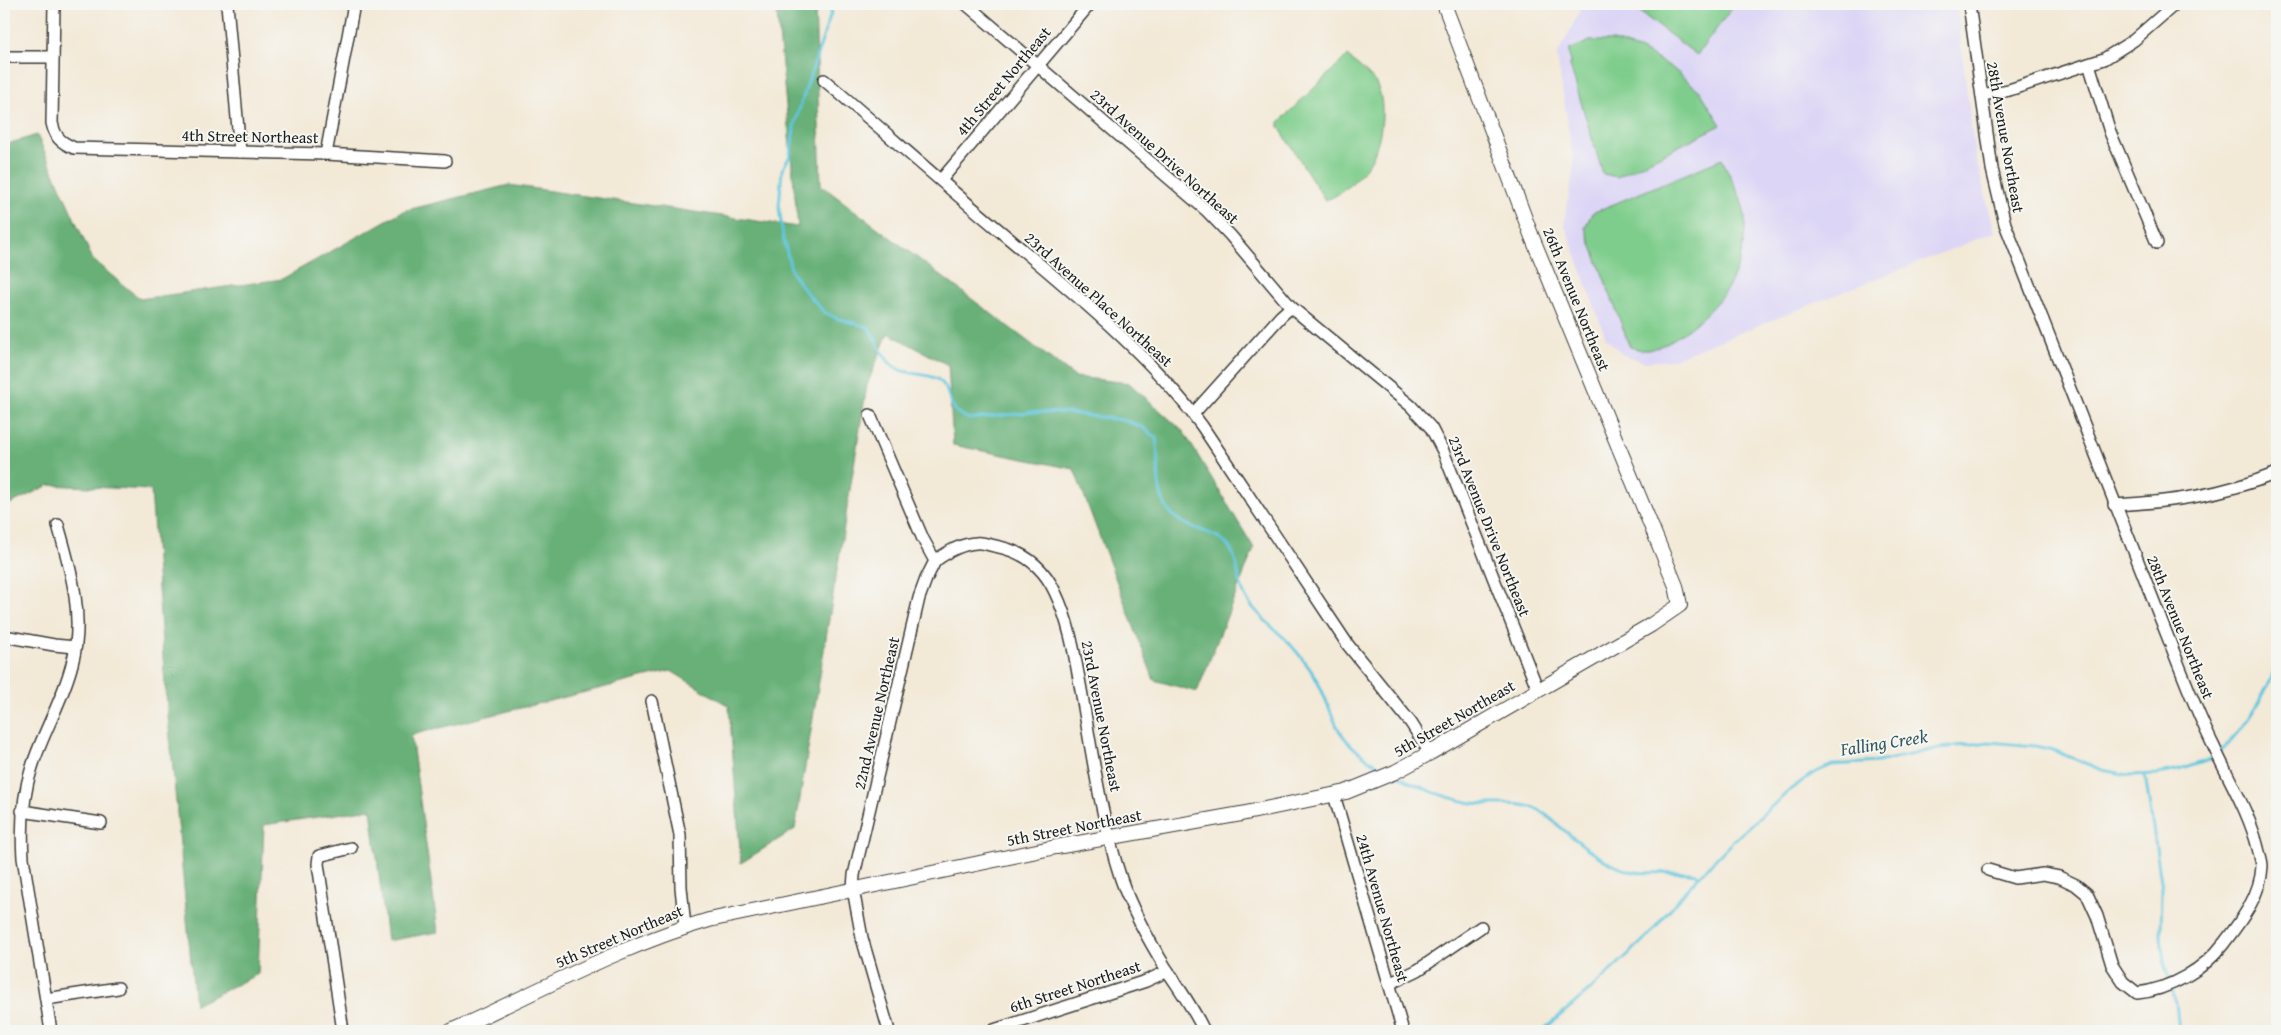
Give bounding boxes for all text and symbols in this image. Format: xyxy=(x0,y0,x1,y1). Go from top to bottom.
street label: 4th Street Northeast xyxy=(950,21,1056,141)
street label: 28th Avenue Northeast xyxy=(1981,59,2031,215)
street label: 23rd Avenue Drive Northeast xyxy=(1085,83,1245,230)
street label: 4th Street Northeast xyxy=(181,123,319,149)
street label: 26th Avenue Northeast xyxy=(1537,223,1617,375)
street label: 23rd Avenue Place Northeast xyxy=(1020,226,1179,372)
street label: 23rd Avenue Drive Northeast xyxy=(1443,432,1537,620)
street label: 28th Avenue Northeast xyxy=(2141,551,2221,703)
street label: 22nd Avenue Northeast xyxy=(847,634,905,792)
street label: 23rd Avenue Northeast xyxy=(1076,638,1128,794)
street label: 5th Street Northeast xyxy=(1389,673,1520,763)
water label: Falling Creek xyxy=(1837,722,1930,763)
street label: 5th Street Northeast xyxy=(1005,802,1144,852)
street label: 24th Avenue Northeast xyxy=(1350,831,1416,985)
street label: 5th Street Northeast xyxy=(551,898,687,974)
street label: 6th Street Northeast xyxy=(1006,953,1144,1019)

